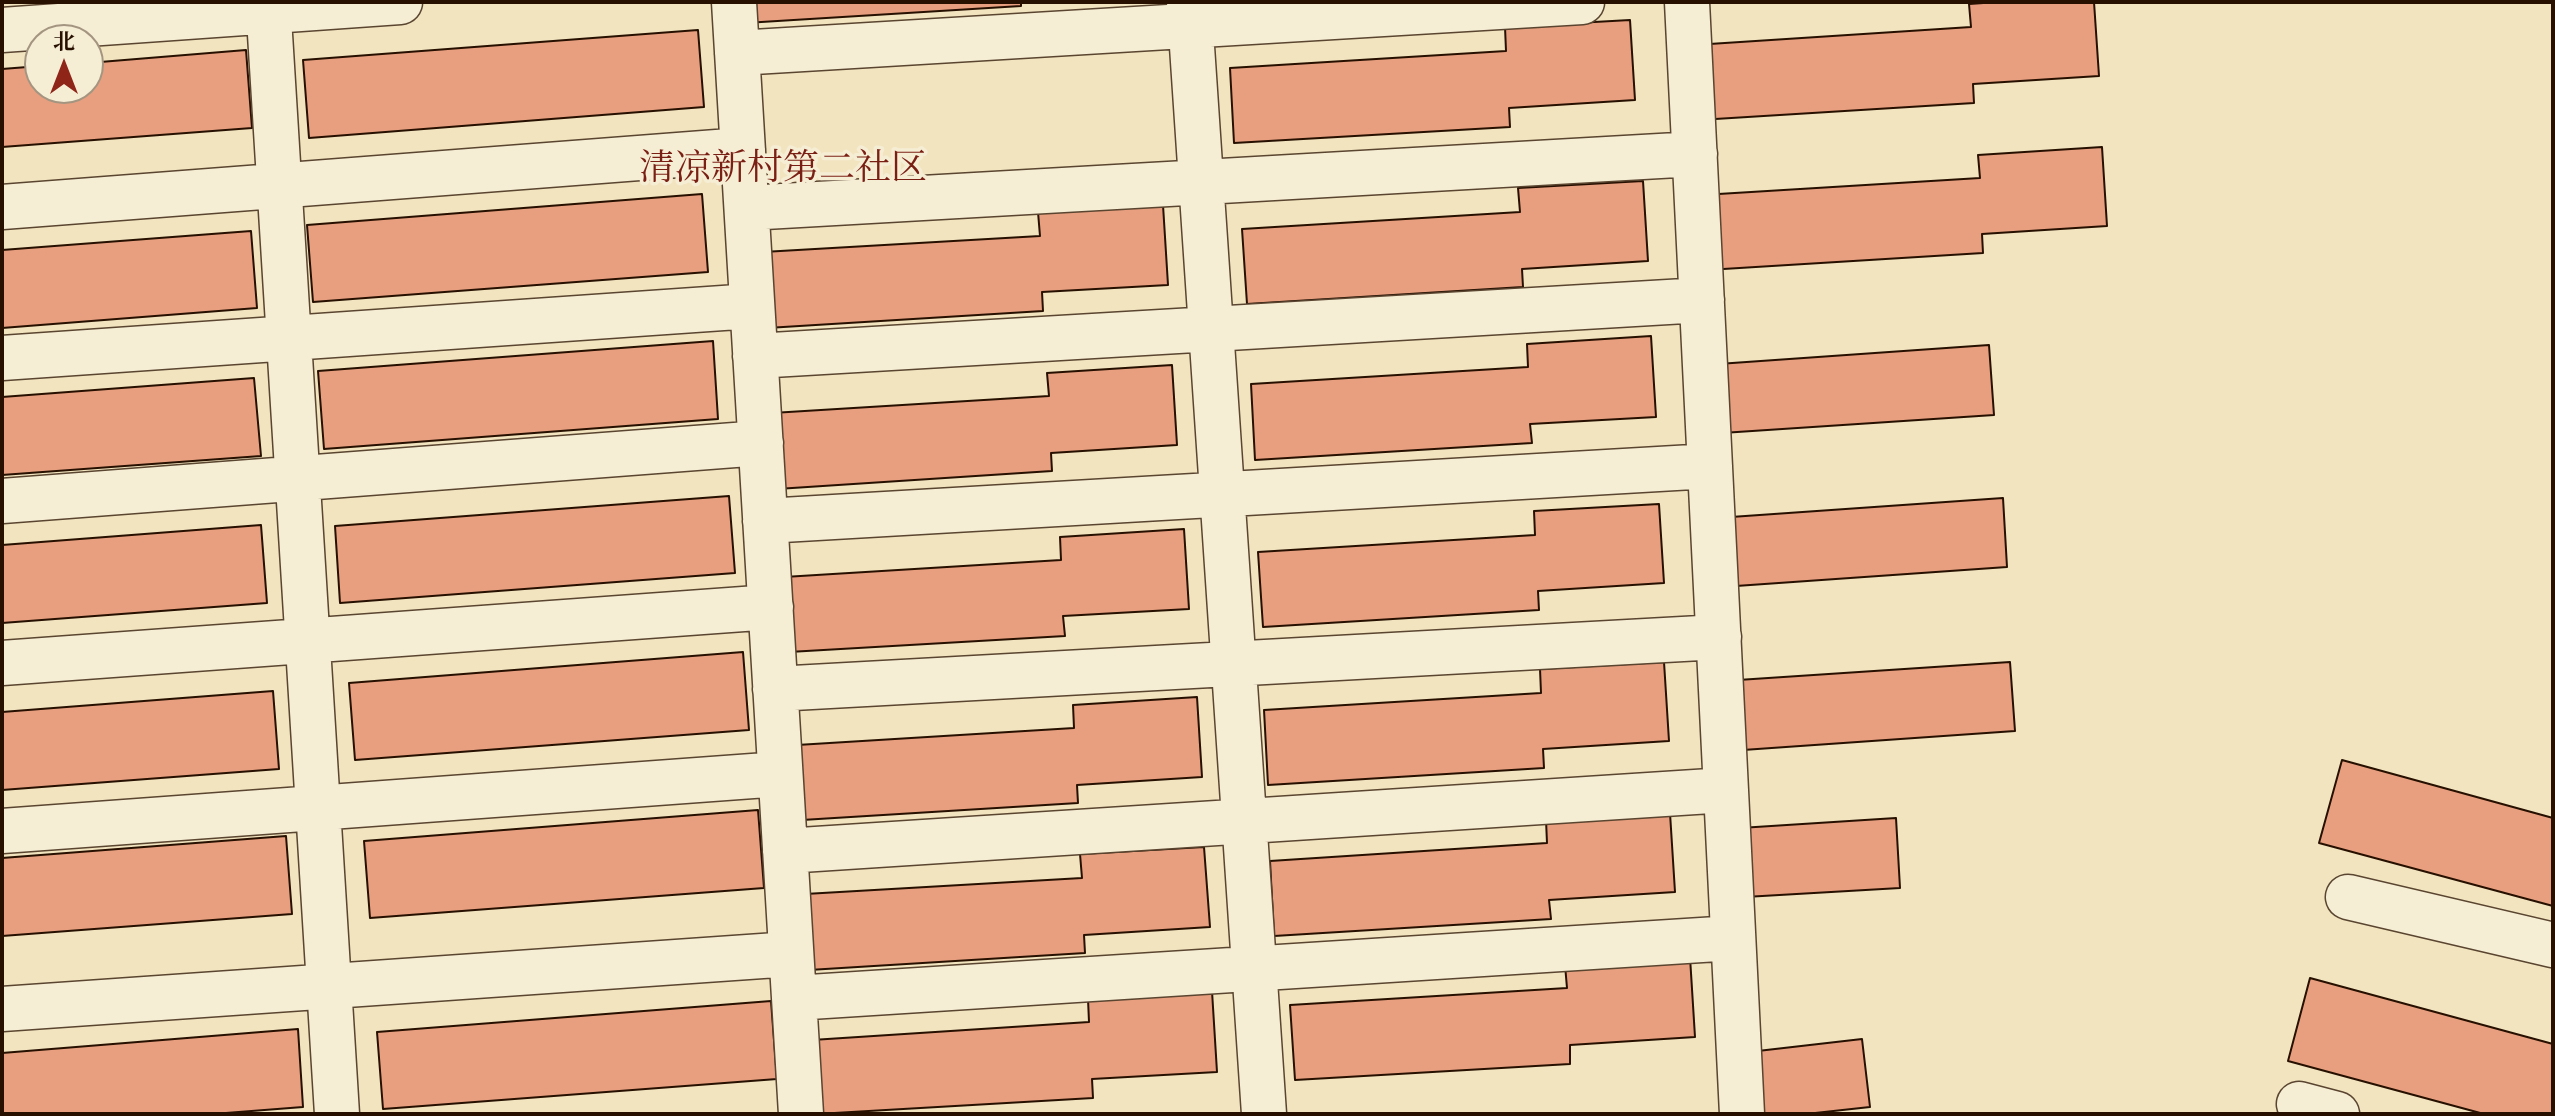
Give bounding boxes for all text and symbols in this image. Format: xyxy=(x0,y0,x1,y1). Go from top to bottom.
north arrow xyxy=(24,24,104,104)
text: 北 xyxy=(53,27,75,57)
district label: 清凉新村第二社区 xyxy=(639,148,927,192)

